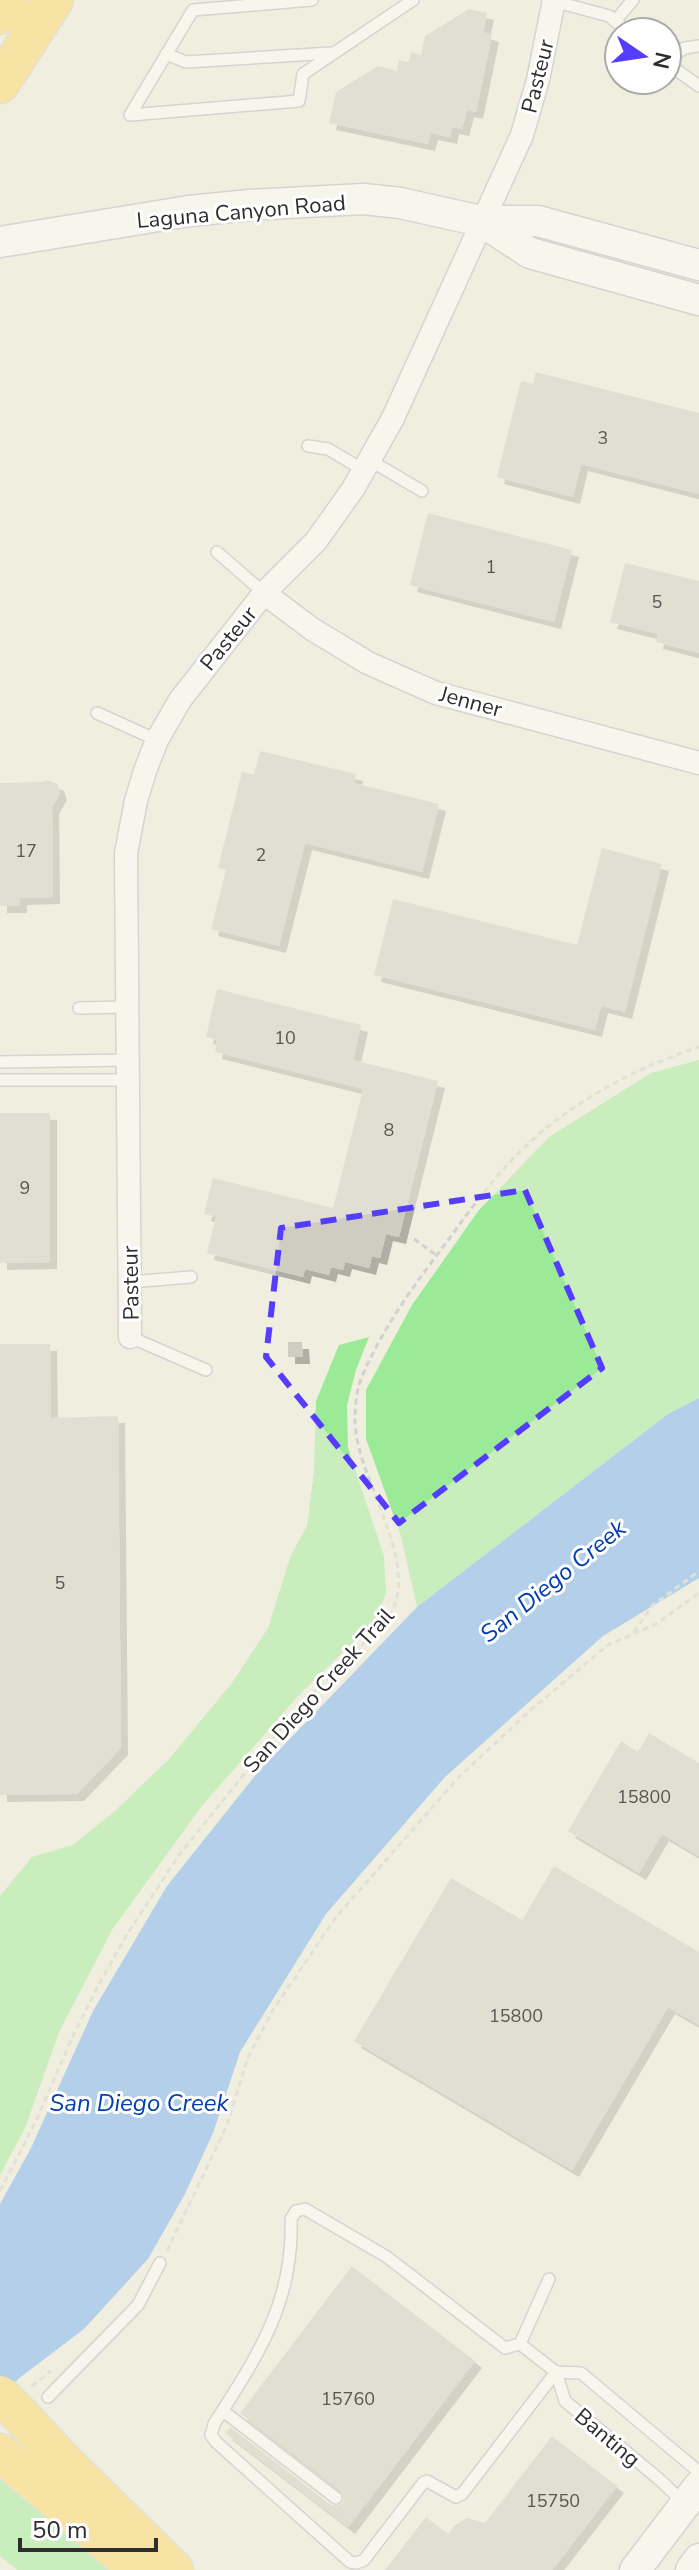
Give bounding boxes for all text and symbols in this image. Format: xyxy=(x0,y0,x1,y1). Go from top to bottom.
north arrow xyxy=(603,16,683,96)
street label: Pasteur xyxy=(514,36,562,116)
text: N xyxy=(645,49,678,72)
street label: Laguna Canyon Road xyxy=(135,188,347,236)
house number: 3 xyxy=(598,426,608,450)
house number: 1 xyxy=(486,555,496,579)
house number: 5 xyxy=(652,590,662,614)
street label: Pasteur xyxy=(194,600,264,677)
street label: Jenner xyxy=(435,679,505,725)
house number: 17 xyxy=(15,839,37,863)
house number: 2 xyxy=(256,843,266,867)
house number: 10 xyxy=(274,1026,296,1050)
house number: 8 xyxy=(384,1118,394,1142)
house number: 9 xyxy=(20,1176,30,1200)
street label: Pasteur xyxy=(115,1245,147,1321)
water label: San Diego Creek xyxy=(473,1512,633,1650)
house number: 5 xyxy=(55,1571,65,1595)
street label: San Diego Creek Trail xyxy=(237,1601,401,1780)
house number: 15800 xyxy=(617,1785,671,1809)
house number: 15800 xyxy=(489,2004,543,2028)
water label: San Diego Creek xyxy=(49,2087,230,2119)
house number: 15760 xyxy=(321,2387,375,2411)
street label: Banting xyxy=(568,2401,647,2474)
house number: 15750 xyxy=(526,2489,580,2513)
scale bar xyxy=(20,2502,156,2552)
text: 50 m xyxy=(32,2514,88,2546)

